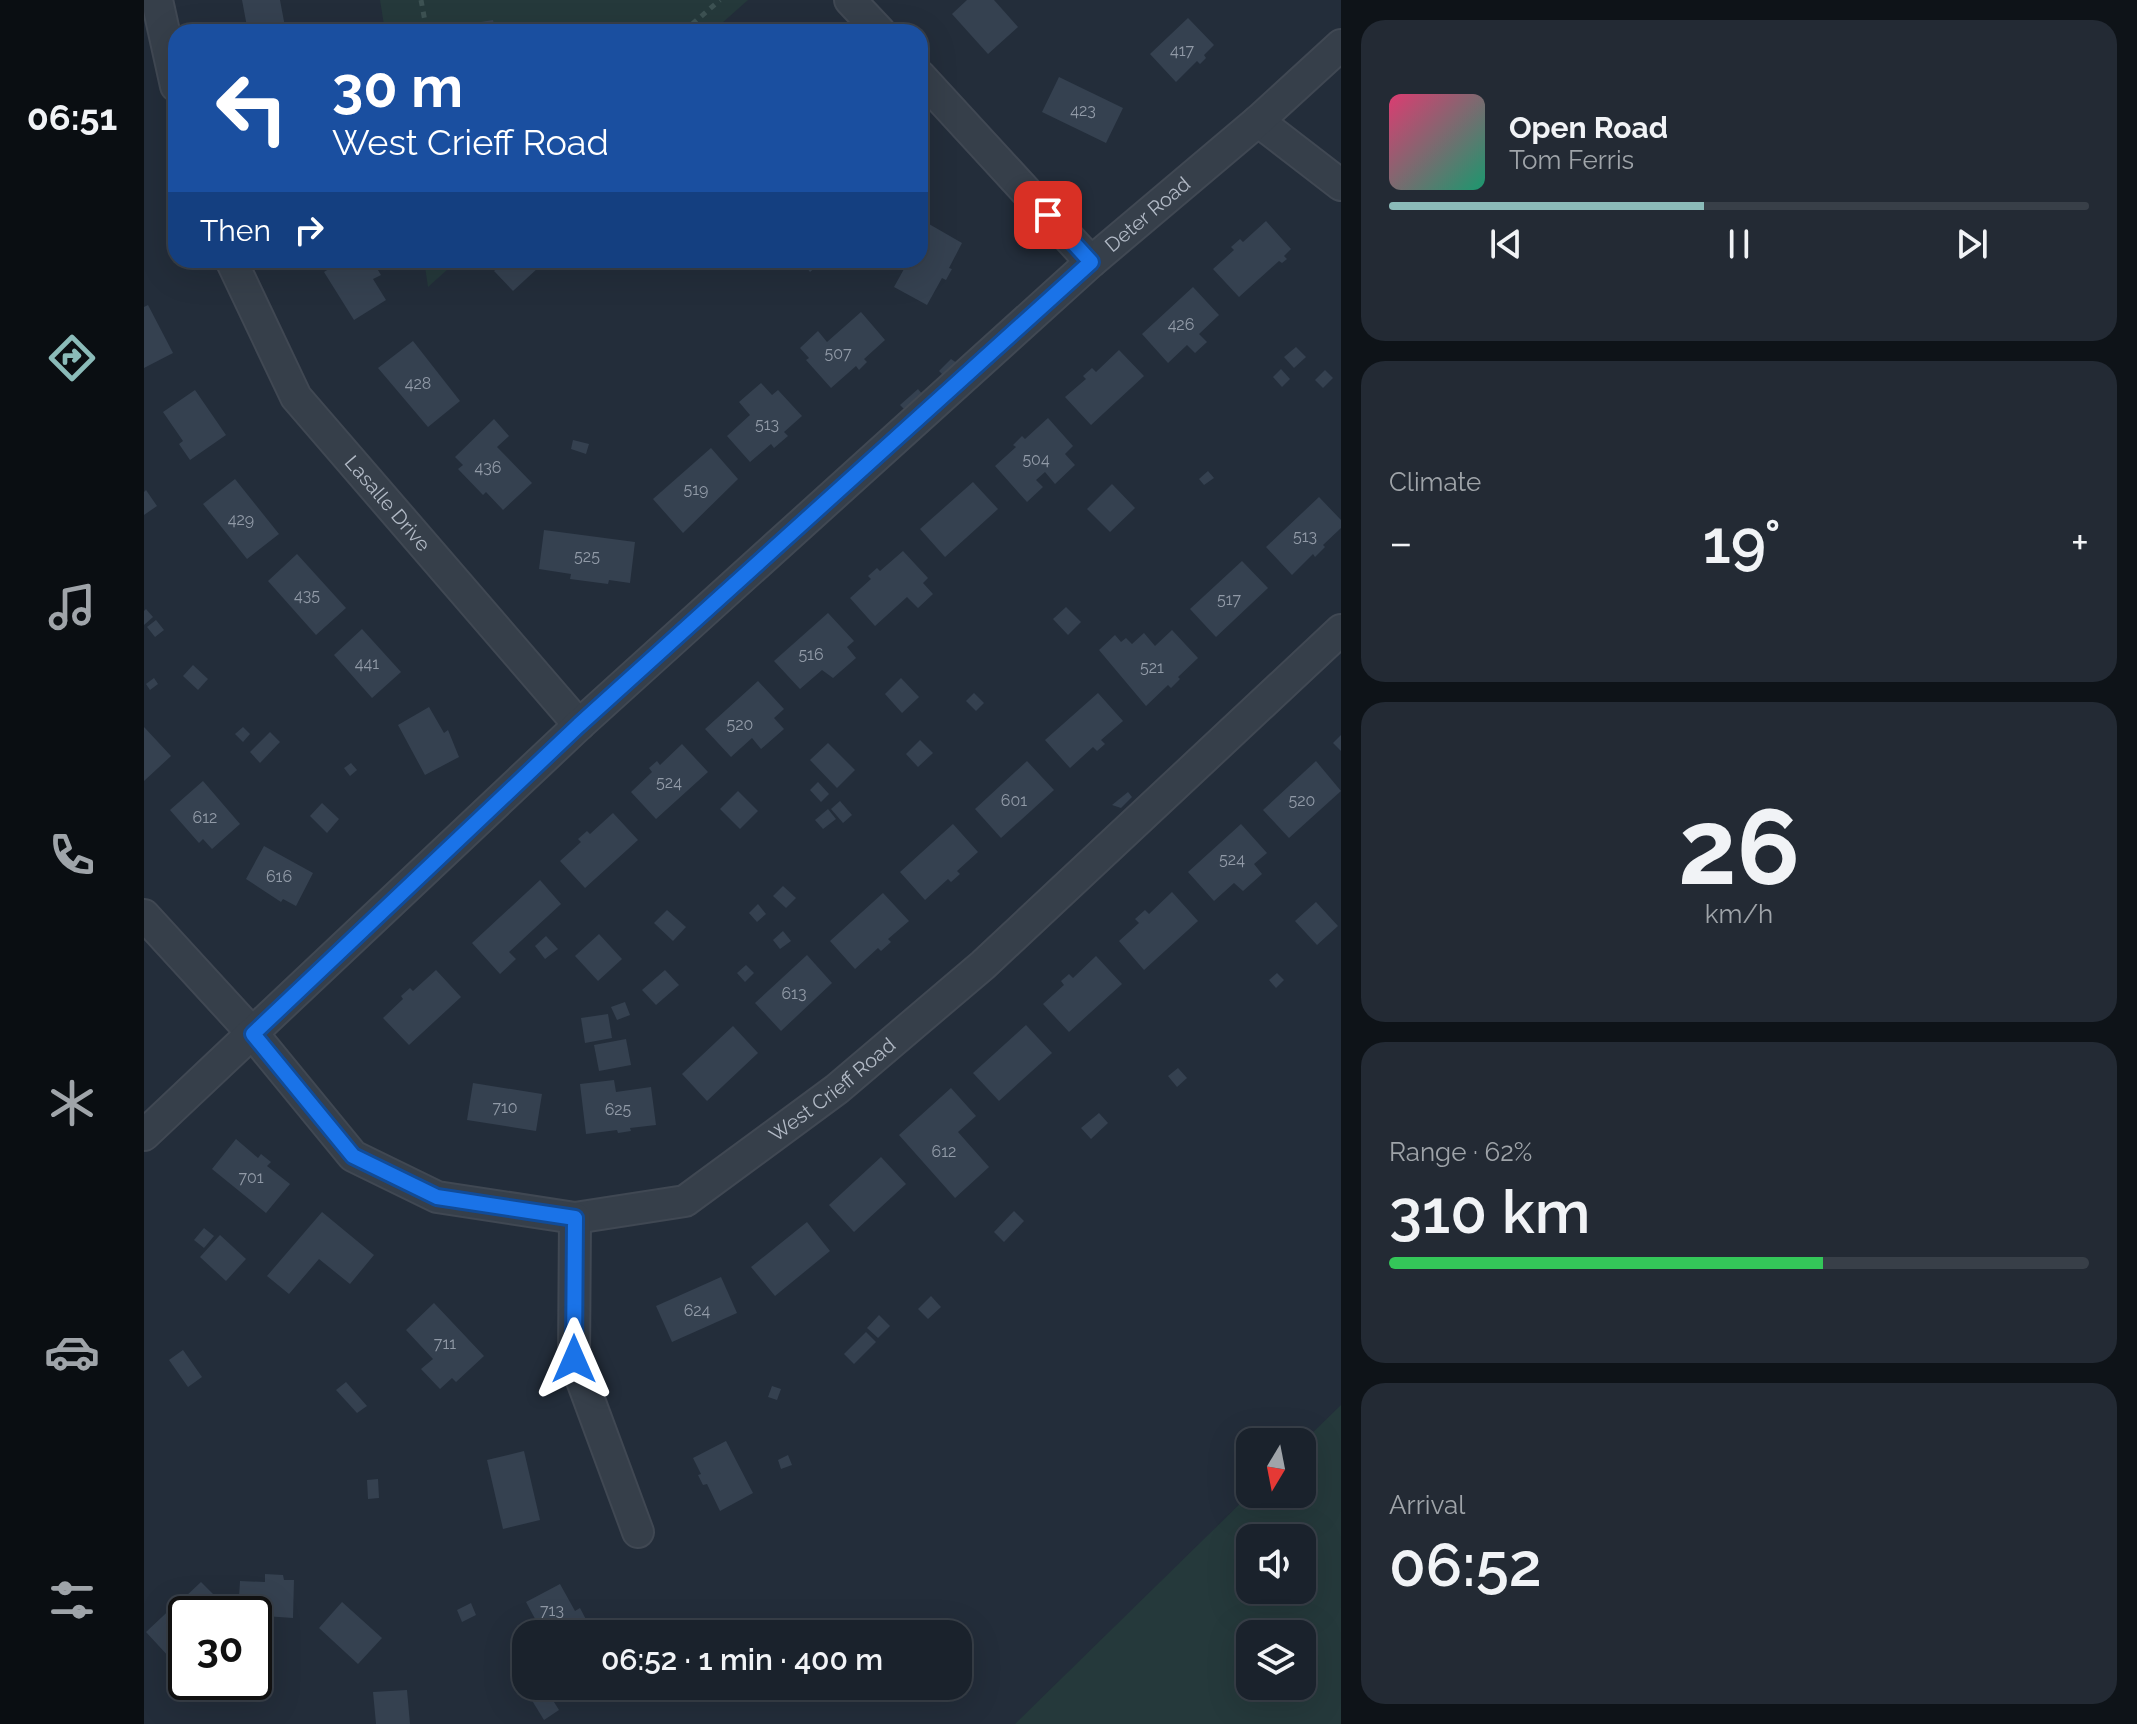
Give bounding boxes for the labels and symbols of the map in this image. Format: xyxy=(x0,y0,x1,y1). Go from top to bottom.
house number: 417 xyxy=(1170,41,1194,60)
house number: 423 xyxy=(1070,101,1096,120)
street label: Deter Road xyxy=(1100,172,1195,257)
pin xyxy=(1014,181,1082,249)
house number: 426 xyxy=(1168,315,1194,334)
house number: 507 xyxy=(825,344,852,363)
house number: 428 xyxy=(405,374,431,393)
house number: 513 xyxy=(755,415,779,434)
street label: Lasalle Drive xyxy=(340,450,436,556)
house number: 504 xyxy=(1022,450,1050,469)
house number: 436 xyxy=(475,458,501,477)
house number: 519 xyxy=(684,480,708,499)
house number: 429 xyxy=(228,510,254,529)
house number: 513 xyxy=(1293,527,1317,546)
house number: 525 xyxy=(574,547,600,566)
house number: 435 xyxy=(294,586,320,605)
house number: 517 xyxy=(1217,590,1241,609)
house number: 516 xyxy=(798,645,824,664)
house number: 441 xyxy=(355,654,379,673)
house number: 521 xyxy=(1140,658,1164,677)
house number: 520 xyxy=(727,715,753,734)
house number: 524 xyxy=(656,773,682,792)
house number: 601 xyxy=(1001,791,1027,810)
house number: 520 xyxy=(1289,791,1315,810)
house number: 612 xyxy=(193,808,217,827)
house number: 524 xyxy=(1219,850,1245,869)
house number: 616 xyxy=(266,867,292,886)
house number: 613 xyxy=(781,984,807,1003)
street label: West Crieff Road xyxy=(764,1033,900,1147)
house number: 710 xyxy=(492,1098,518,1117)
house number: 625 xyxy=(605,1100,632,1119)
house number: 612 xyxy=(932,1142,956,1161)
house number: 701 xyxy=(238,1168,264,1187)
house number: 624 xyxy=(684,1301,711,1320)
position arrow xyxy=(532,1317,616,1401)
house number: 711 xyxy=(434,1334,456,1353)
north arrow xyxy=(1236,1428,1316,1508)
speed limit sign: 30 xyxy=(168,1596,272,1700)
house number: 713 xyxy=(540,1601,564,1620)

